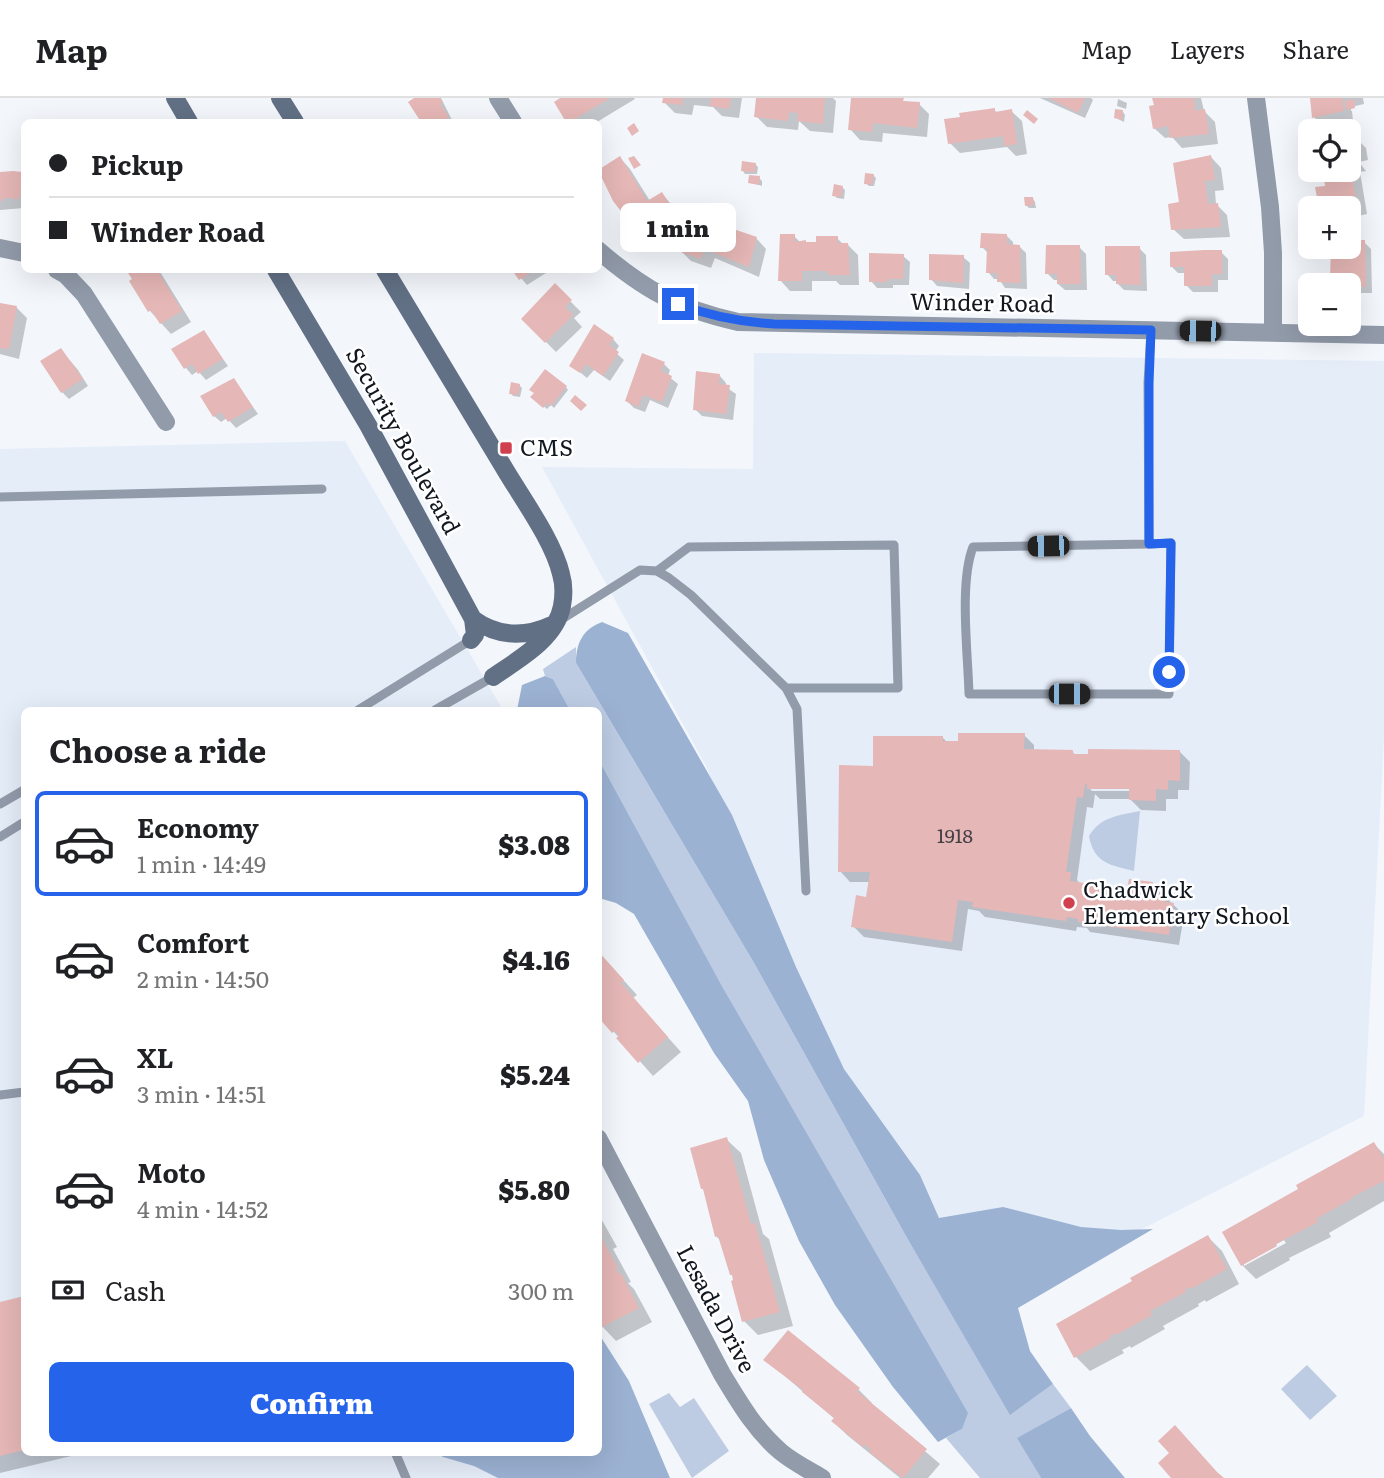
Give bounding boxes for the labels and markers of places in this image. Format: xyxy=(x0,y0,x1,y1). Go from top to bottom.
place label: CMS xyxy=(520,429,573,463)
marker: CMS xyxy=(498,440,514,456)
place label: Chadwick Elementary School xyxy=(1083,871,1290,931)
marker: Chadwick Elementary School xyxy=(1061,895,1077,911)

